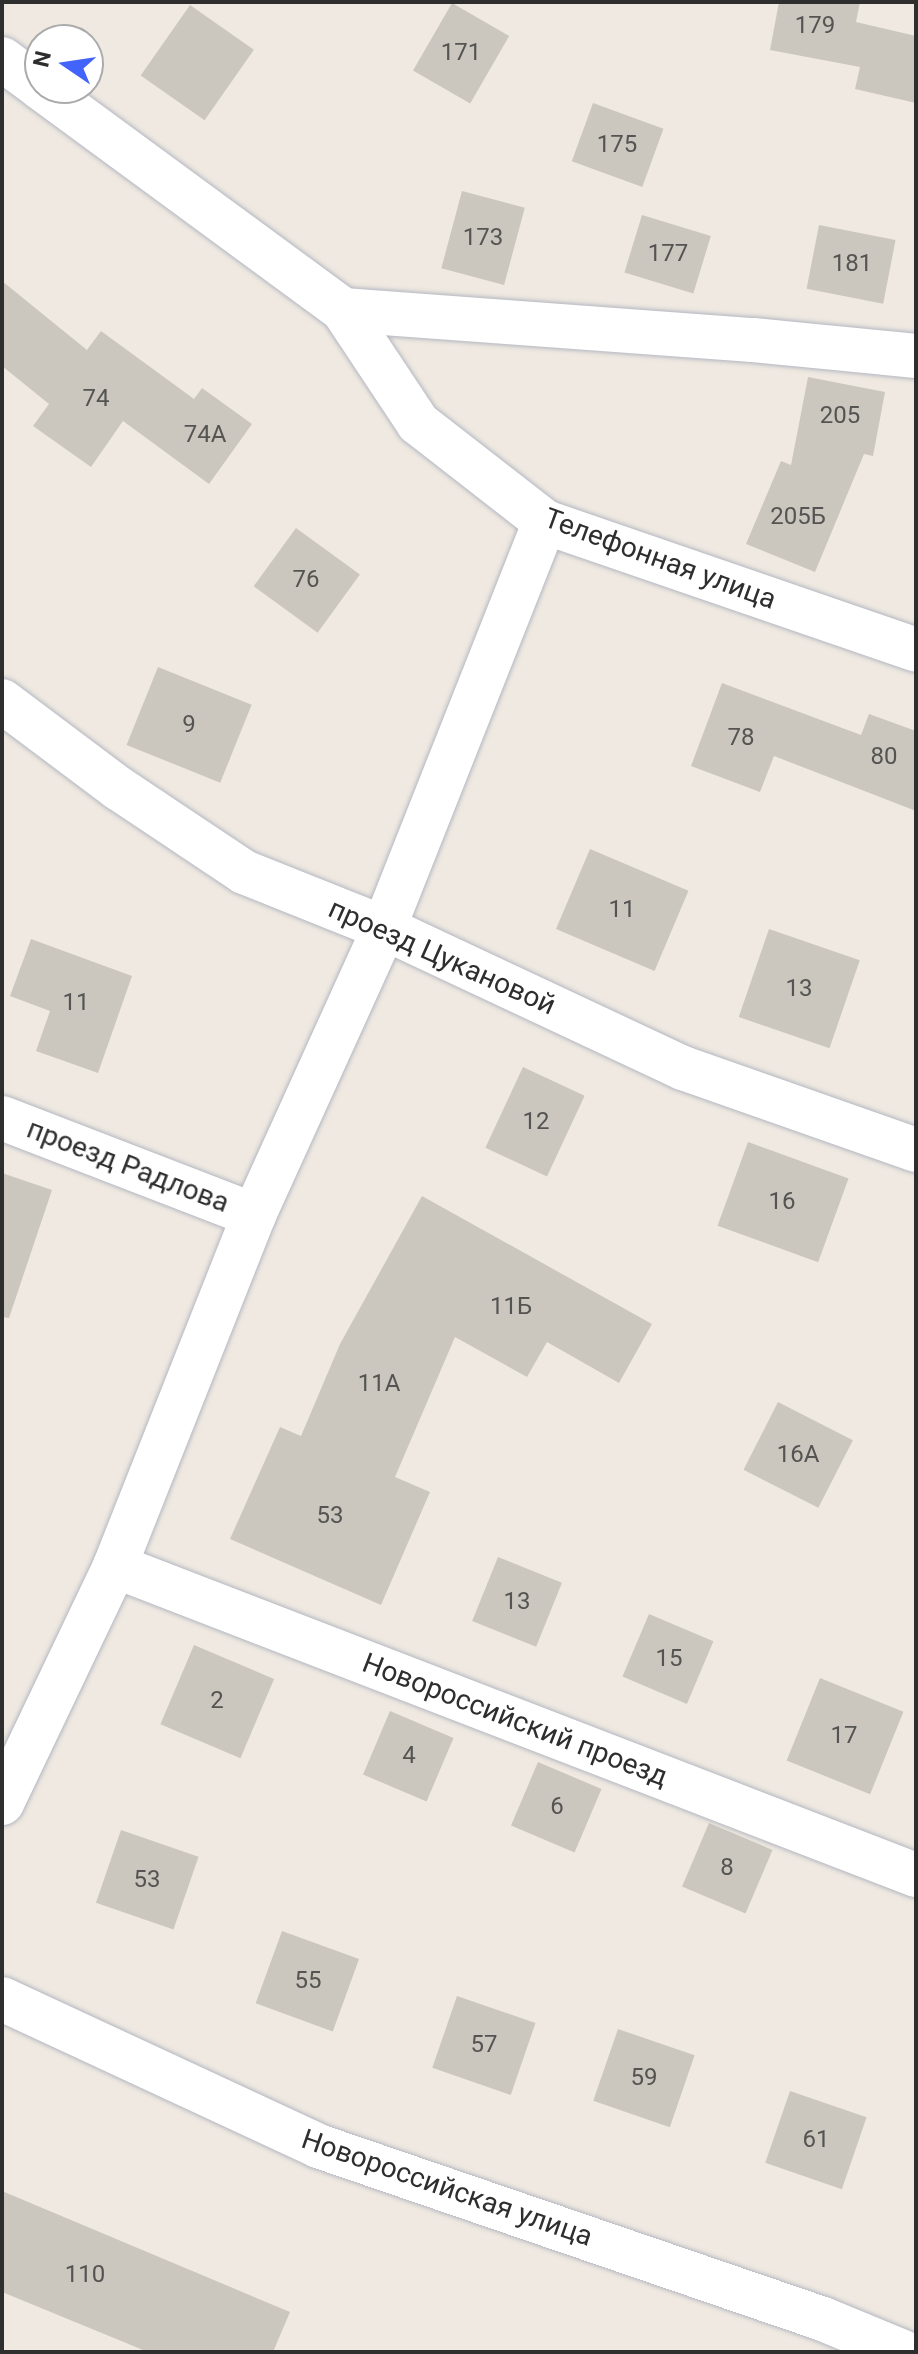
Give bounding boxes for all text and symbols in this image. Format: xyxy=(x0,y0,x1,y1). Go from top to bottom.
house number: 179 xyxy=(795,12,835,40)
north arrow xyxy=(24,24,104,104)
house number: 171 xyxy=(441,39,481,67)
text: N xyxy=(28,49,56,69)
house number: 175 xyxy=(597,131,637,159)
house number: 173 xyxy=(463,224,503,252)
house number: 177 xyxy=(648,240,688,268)
house number: 181 xyxy=(832,250,872,278)
house number: 74 xyxy=(83,385,109,413)
house number: 205 xyxy=(820,402,860,430)
house number: 74А xyxy=(184,421,226,449)
street label: Телефонная улица xyxy=(540,501,780,617)
house number: 205Б xyxy=(770,503,826,531)
house number: 76 xyxy=(293,566,319,594)
house number: 9 xyxy=(182,711,196,739)
house number: 78 xyxy=(728,724,754,752)
house number: 80 xyxy=(871,743,897,771)
street label: проезд Цукановой xyxy=(323,892,561,1022)
house number: 11 xyxy=(609,896,635,924)
house number: 13 xyxy=(786,975,812,1003)
house number: 11 xyxy=(63,989,89,1017)
house number: 12 xyxy=(523,1108,549,1136)
street label: проезд Радлова xyxy=(22,1112,234,1220)
house number: 16 xyxy=(769,1188,795,1216)
house number: 11Б xyxy=(490,1293,532,1321)
house number: 11А xyxy=(358,1370,400,1398)
house number: 16А xyxy=(777,1441,819,1469)
house number: 53 xyxy=(317,1502,343,1530)
house number: 13 xyxy=(504,1588,530,1616)
house number: 15 xyxy=(656,1645,682,1673)
street label: Новороссийский проезд xyxy=(358,1646,672,1794)
house number: 2 xyxy=(210,1687,224,1715)
house number: 17 xyxy=(831,1722,857,1750)
house number: 4 xyxy=(402,1742,416,1770)
house number: 6 xyxy=(550,1793,564,1821)
house number: 8 xyxy=(720,1854,734,1882)
house number: 53 xyxy=(134,1866,160,1894)
house number: 55 xyxy=(295,1967,321,1995)
house number: 57 xyxy=(471,2031,497,2059)
house number: 59 xyxy=(631,2064,657,2092)
street label: Новороссийская улица xyxy=(297,2122,597,2254)
house number: 61 xyxy=(803,2126,829,2154)
house number: 110 xyxy=(65,2261,105,2289)

